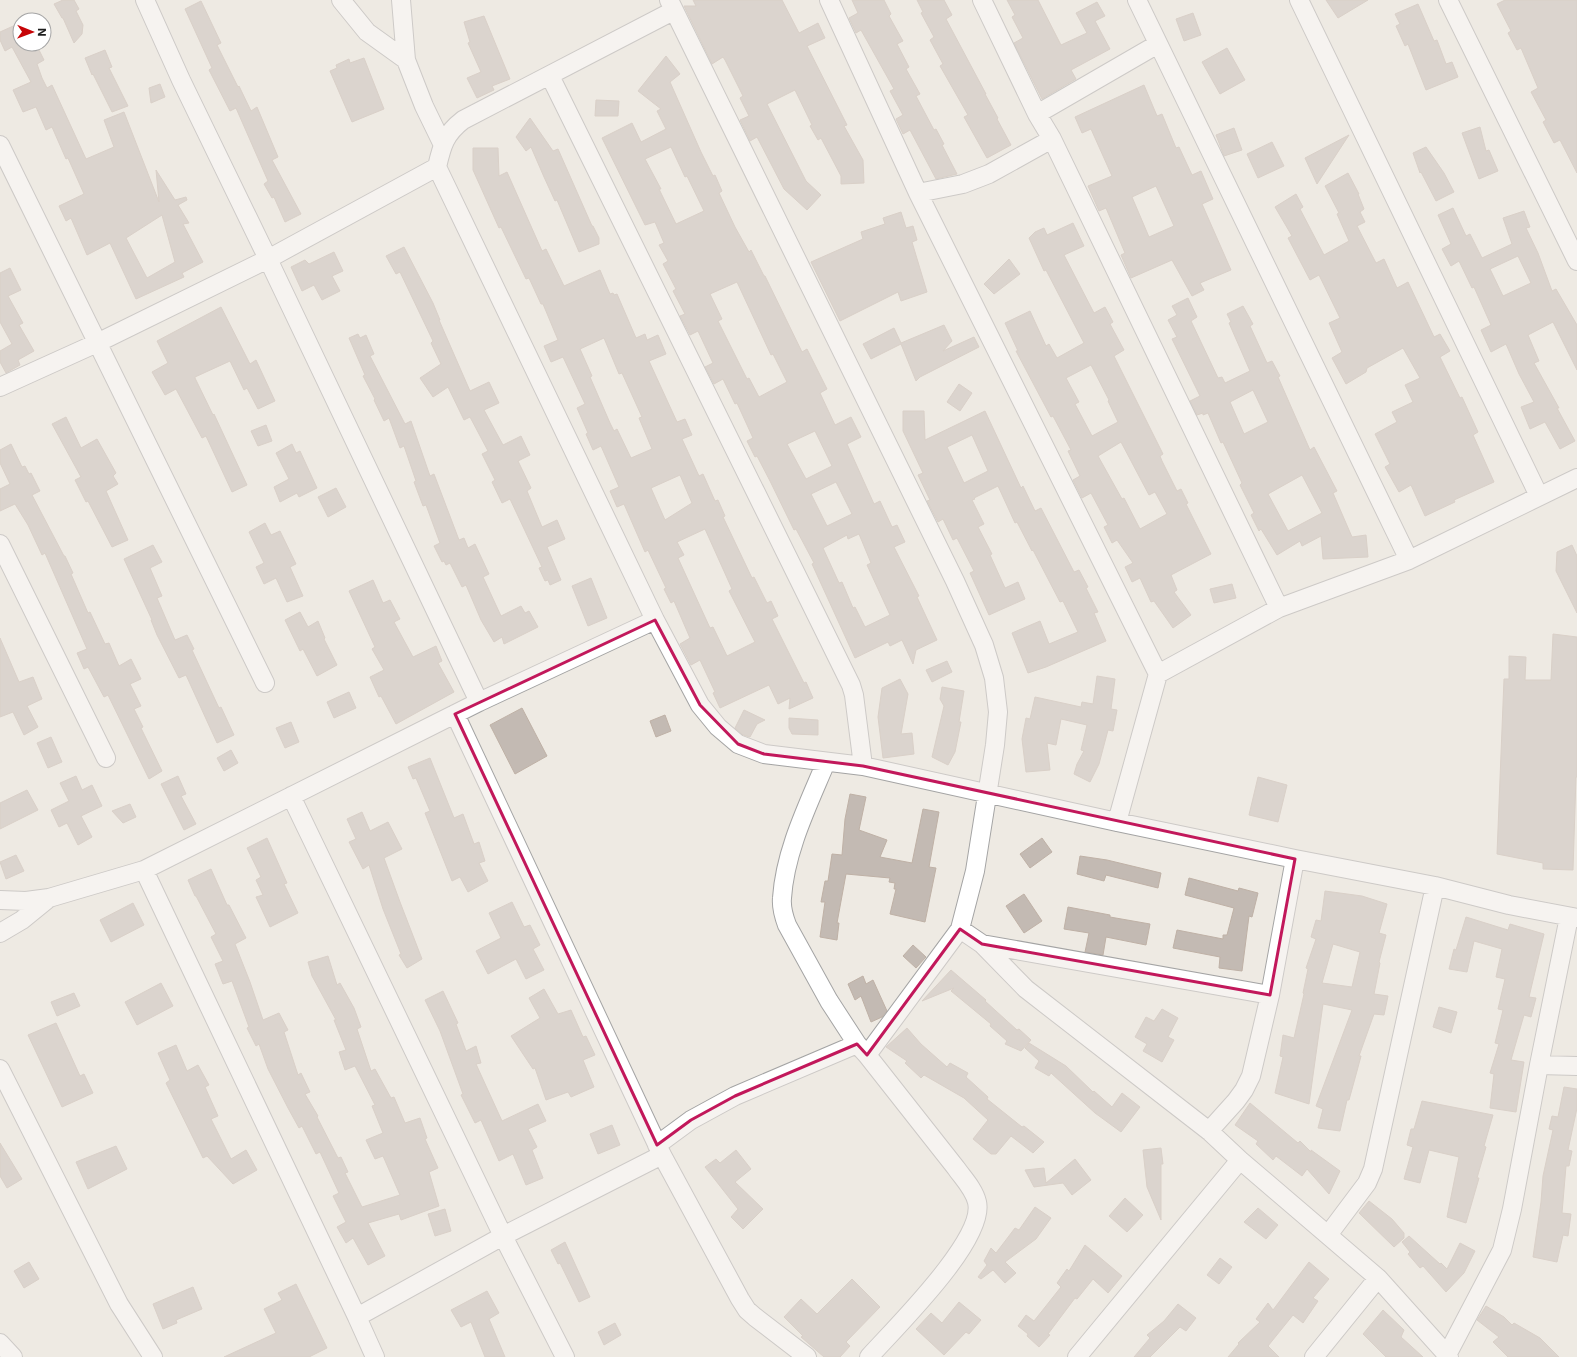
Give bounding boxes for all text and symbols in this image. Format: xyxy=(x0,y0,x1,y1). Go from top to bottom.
north arrow xyxy=(12,12,52,52)
text: N xyxy=(35,28,49,36)

